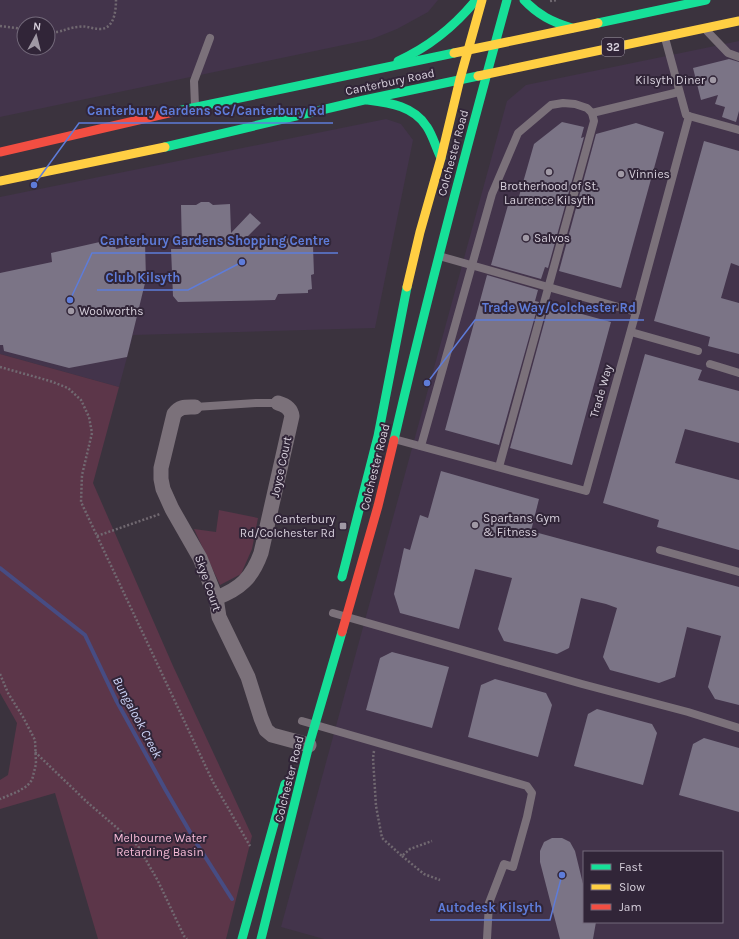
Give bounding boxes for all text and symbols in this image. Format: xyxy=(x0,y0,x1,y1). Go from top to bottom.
north arrow xyxy=(16,16,56,56)
text: N xyxy=(32,20,42,34)
road number: 32 xyxy=(602,38,624,56)
street label: Canterbury Road xyxy=(344,66,436,98)
place label: Kilsyth Diner xyxy=(635,73,706,87)
marker: Kilsyth Diner xyxy=(708,75,718,85)
callout: Canterbury Gardens SC/Canterbury Rd xyxy=(79,98,333,123)
text: Canterbury Gardens SC/Canterbury Rd xyxy=(87,103,325,118)
street label: Colchester Road xyxy=(435,108,471,198)
marker: Brotherhood of St. Laurence Kilsyth xyxy=(544,167,554,177)
place label: Vinnies xyxy=(629,167,670,181)
marker: Vinnies xyxy=(616,169,626,179)
place label: Brotherhood of St. Laurence Kilsyth xyxy=(500,179,598,207)
callout: Canterbury Gardens Shopping Centre xyxy=(92,228,338,253)
place label: Salvos xyxy=(534,231,570,245)
text: Canterbury Gardens Shopping Centre xyxy=(100,233,330,248)
marker: Salvos xyxy=(521,233,531,243)
callout: Club Kilsyth xyxy=(97,265,188,290)
text: Club Kilsyth xyxy=(106,270,180,285)
callout: Trade Way/Colchester Rd xyxy=(475,295,644,320)
text: Trade Way/Colchester Rd xyxy=(482,300,636,315)
place label: Woolworths xyxy=(79,304,143,318)
marker: Woolworths xyxy=(66,306,76,316)
street label: Trade Way xyxy=(587,362,615,419)
street label: Colchester Road xyxy=(357,422,393,512)
street label: Joyce Court xyxy=(268,435,294,499)
place label: Spartans Gym & Fitness xyxy=(483,511,560,539)
place label: Canterbury Rd/Colchester Rd xyxy=(240,512,335,540)
marker: Spartans Gym & Fitness xyxy=(470,520,480,530)
marker: Canterbury Rd/Colchester Rd xyxy=(338,521,348,531)
street label: Skye Court xyxy=(192,553,224,613)
water label: Bungalook Creek xyxy=(110,674,166,761)
street label: Colchester Road xyxy=(271,734,307,824)
park label: Melbourne Water Retarding Basin xyxy=(113,831,207,859)
legend xyxy=(583,851,723,923)
text: Fast xyxy=(619,860,643,874)
text: Slow xyxy=(619,880,645,894)
callout: Autodesk Kilsyth xyxy=(430,895,550,920)
text: Autodesk Kilsyth xyxy=(438,900,542,915)
text: Jam xyxy=(619,900,642,914)

